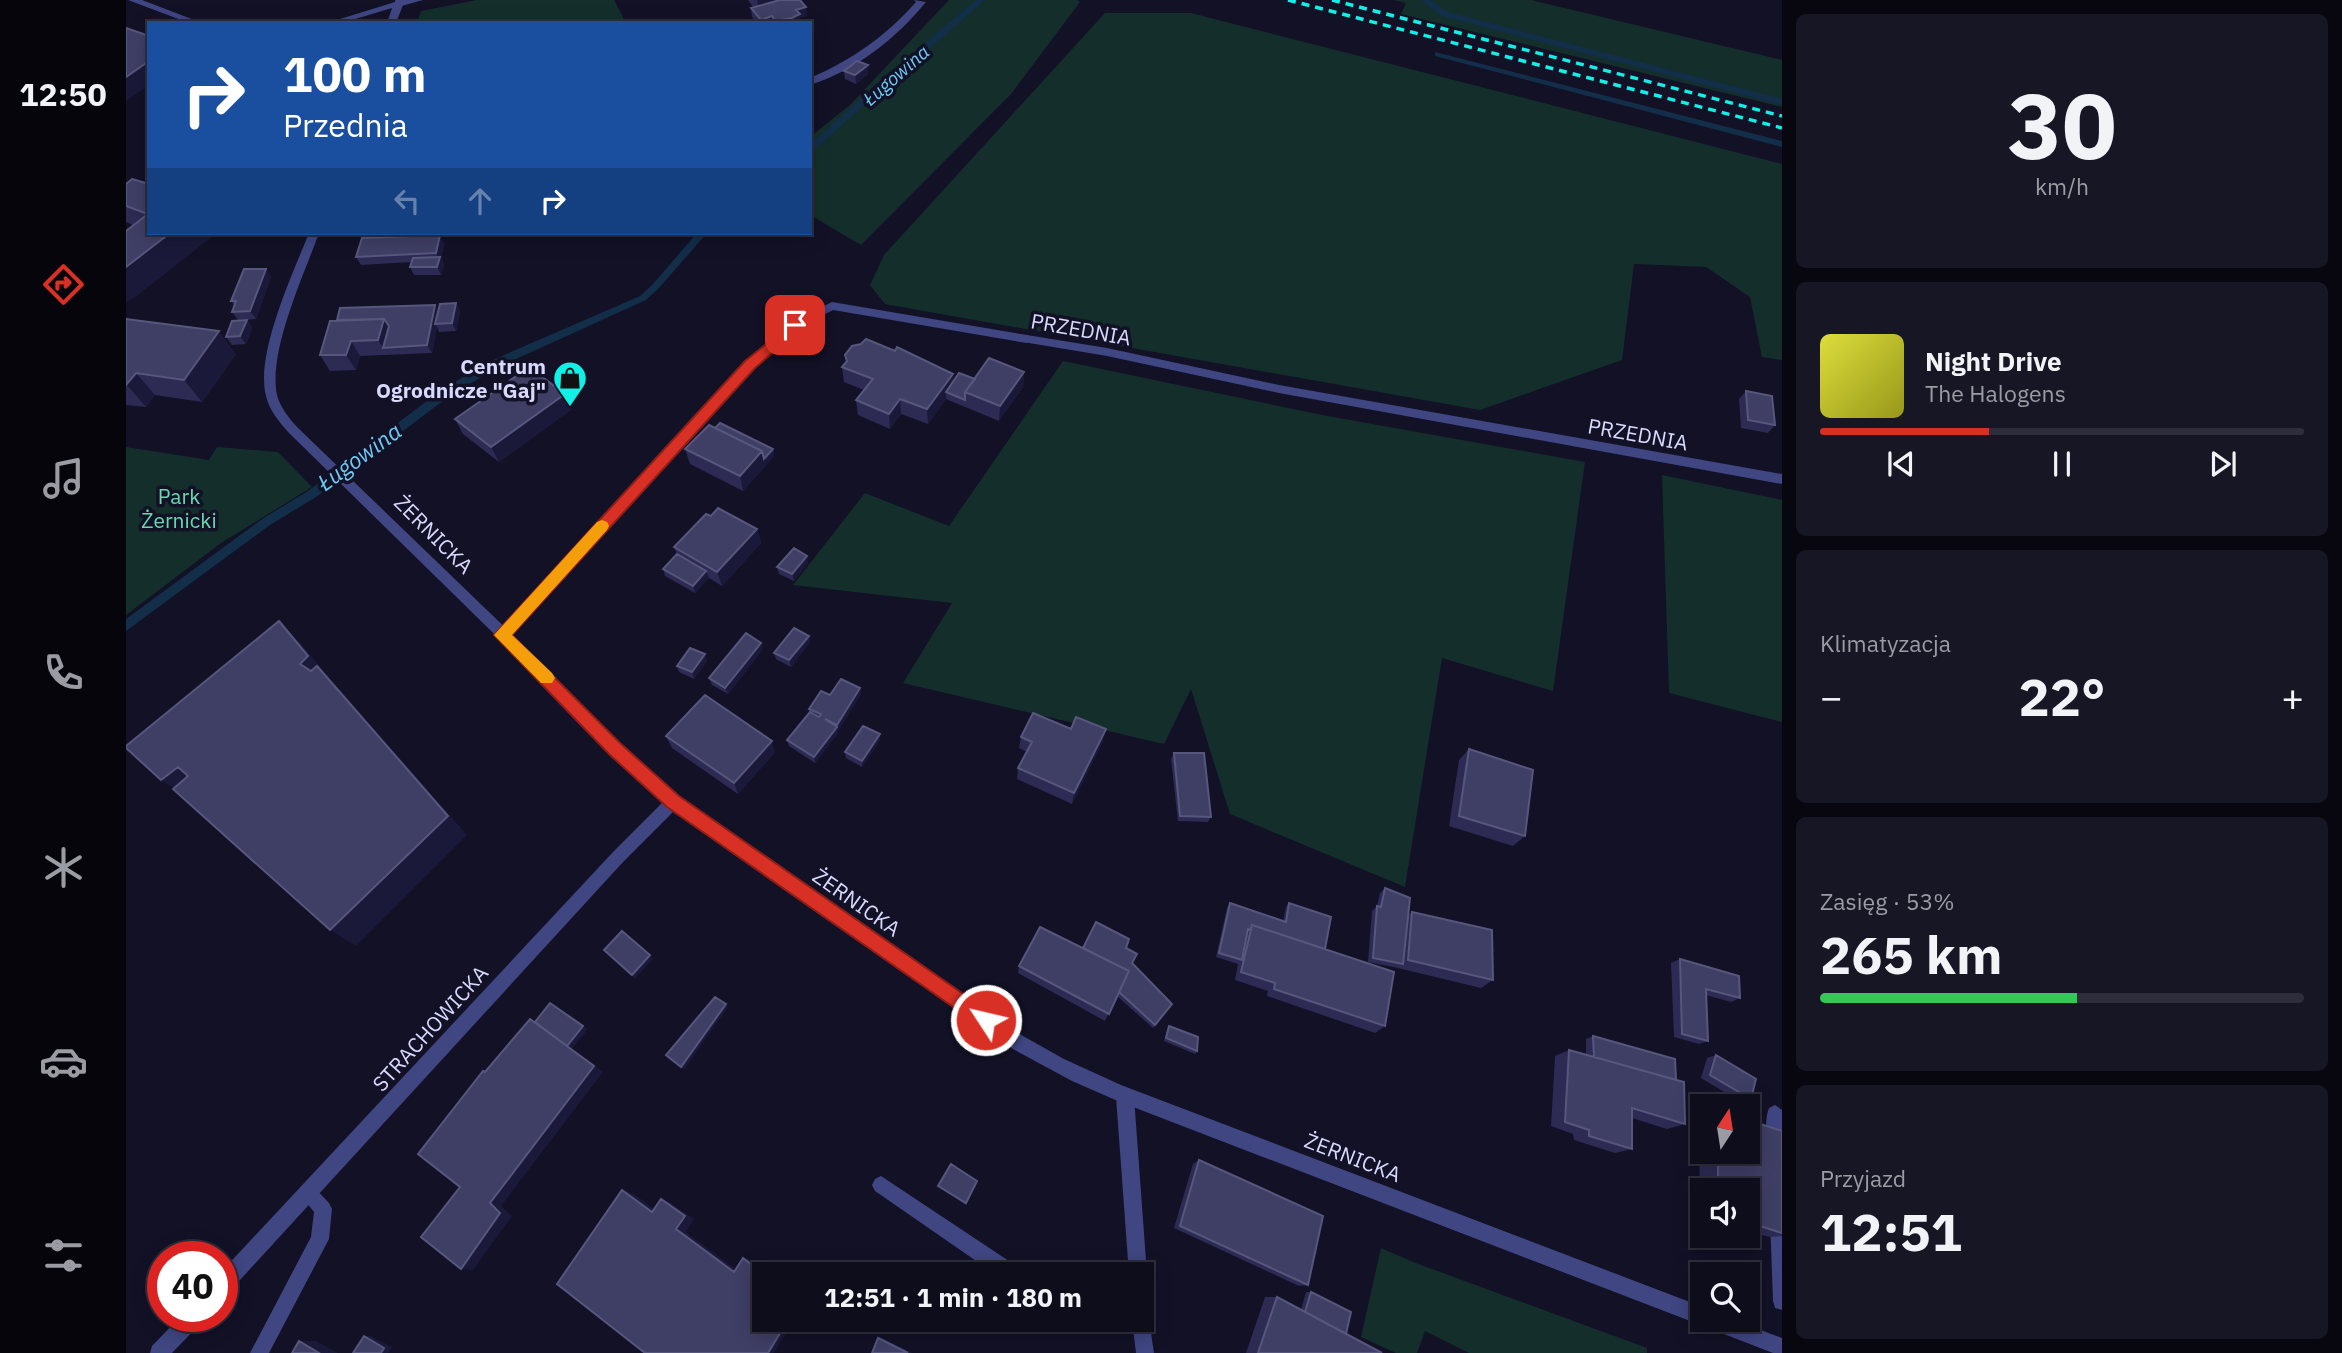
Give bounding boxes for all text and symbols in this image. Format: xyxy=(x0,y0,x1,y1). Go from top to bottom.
water label: Ługowina xyxy=(857,40,934,111)
text: 100 m xyxy=(283,42,427,105)
icon: right xyxy=(168,49,259,140)
text: 30 xyxy=(2007,66,2117,184)
text: 12:50 xyxy=(19,73,107,115)
text: Przednia xyxy=(283,104,408,146)
text: km/h xyxy=(2035,171,2089,201)
icon: left xyxy=(388,182,426,220)
icon: ahead xyxy=(461,182,499,220)
icon: right xyxy=(534,182,572,220)
icon: directions xyxy=(39,260,88,309)
pin xyxy=(765,295,825,355)
icon: arrive xyxy=(776,306,814,344)
street label: PRZEDNIA xyxy=(1029,306,1133,352)
text: Night Drive xyxy=(1925,344,2062,378)
place label: Centrum Ogrodnicze "Gaj" xyxy=(376,352,546,404)
shop icon: Centrum Ogrodnicze "Gaj" xyxy=(551,359,589,408)
text: The Halogens xyxy=(1925,378,2066,408)
street label: PRZEDNIA xyxy=(1586,411,1690,457)
water label: Ługowina xyxy=(310,415,407,497)
icon: previous xyxy=(1882,445,1920,483)
icon: pause xyxy=(2043,445,2081,483)
icon: next xyxy=(2204,445,2242,483)
icon: music xyxy=(39,454,88,503)
park label: Park Żernicki xyxy=(141,482,217,534)
street label: ŻERNICKA xyxy=(388,488,480,580)
text: Klimatyzacja xyxy=(1820,628,1951,658)
icon: phone xyxy=(39,648,88,697)
text: 22° xyxy=(2019,663,2105,730)
text: − xyxy=(1820,672,1843,721)
text: + xyxy=(2281,672,2304,721)
icon: climate xyxy=(39,843,88,892)
street label: ŻERNICKA xyxy=(808,862,906,942)
text: Zasięg · 53% xyxy=(1820,886,1955,916)
text: 265 km xyxy=(1820,921,2002,988)
street label: STRACHOWICKA xyxy=(366,959,494,1097)
position arrow xyxy=(949,983,1023,1057)
icon: car xyxy=(39,1037,88,1086)
north arrow xyxy=(1690,1094,1760,1164)
map controls xyxy=(1690,1094,1760,1332)
street label: ŻERNICKA xyxy=(1301,1126,1405,1188)
text: Przyjazd xyxy=(1820,1163,1906,1193)
button: sound xyxy=(1690,1178,1760,1248)
text: 12:51 xyxy=(1820,1198,1962,1265)
icon: filters xyxy=(39,1231,88,1280)
speed limit sign: 40 xyxy=(147,1241,238,1332)
button: search xyxy=(1690,1262,1760,1332)
text: 12:51 · 1 min · 180 m xyxy=(824,1280,1082,1314)

